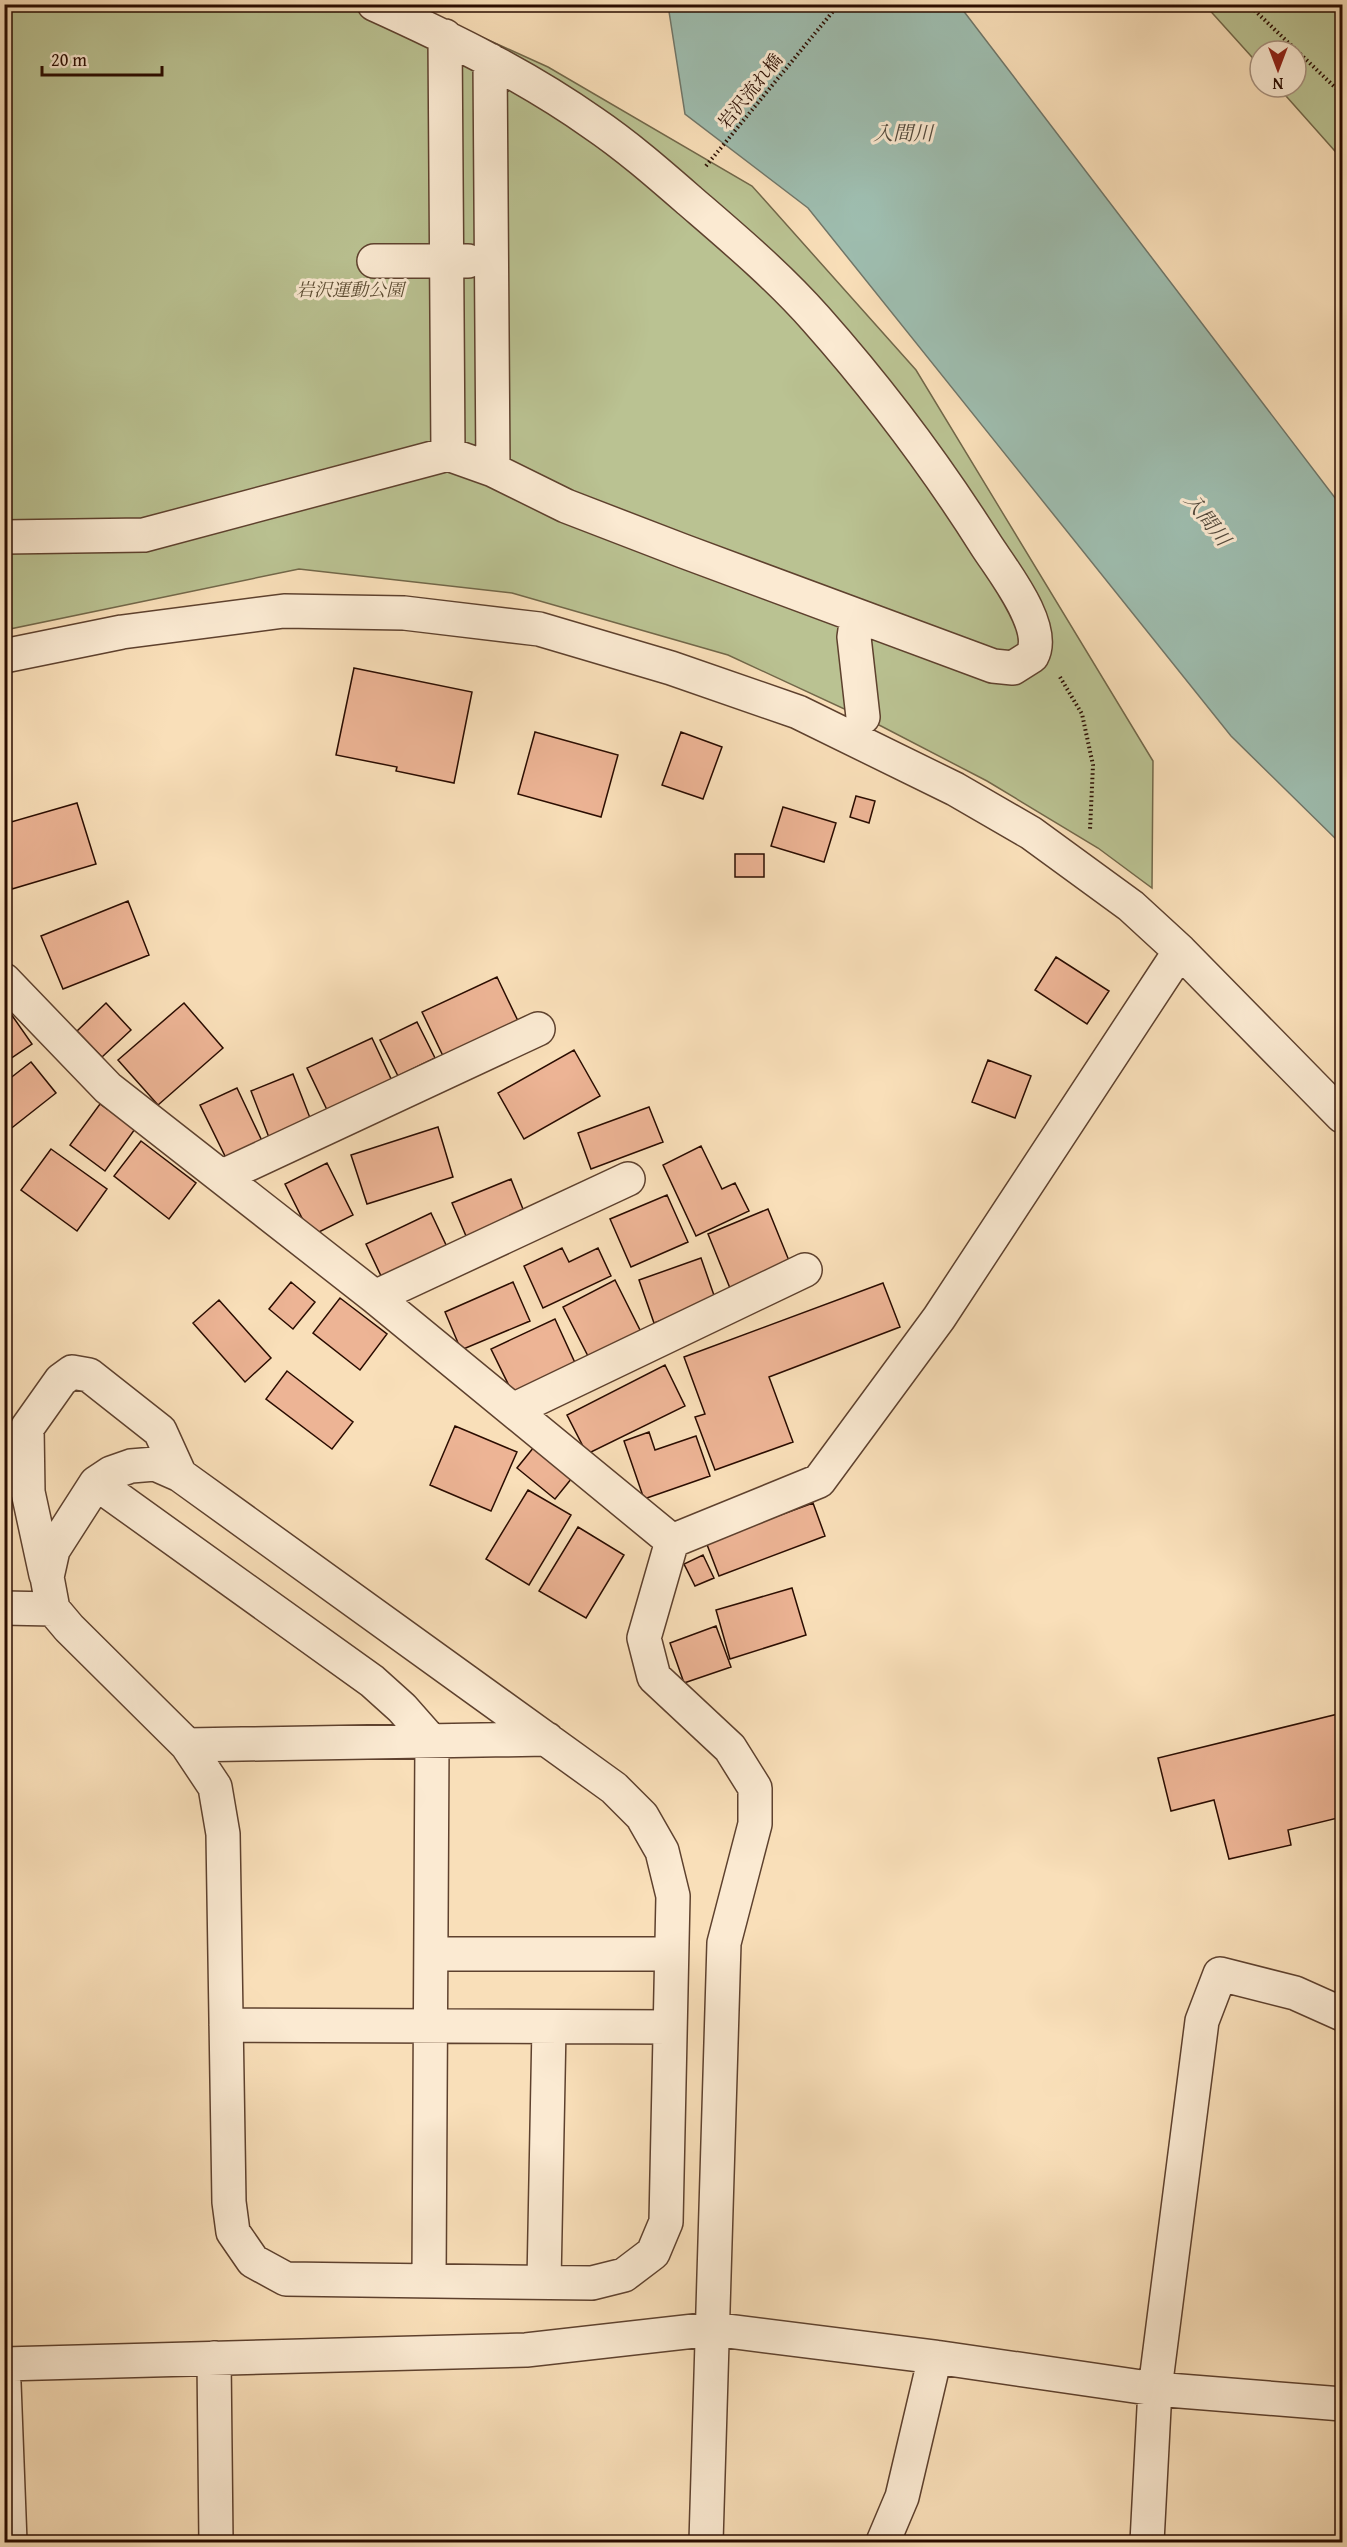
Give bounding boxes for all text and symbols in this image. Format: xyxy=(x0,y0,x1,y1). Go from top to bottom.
scale bar xyxy=(42,39,162,77)
north arrow xyxy=(1248,39,1308,99)
text: 20 m xyxy=(51,46,87,73)
street label: 岩沢流れ橋 xyxy=(711,48,789,134)
text: N xyxy=(1272,72,1283,96)
water label: 入間川 xyxy=(873,118,935,147)
park label: 岩沢運動公園 xyxy=(296,276,407,303)
water label: 入間川 xyxy=(1178,486,1239,553)

